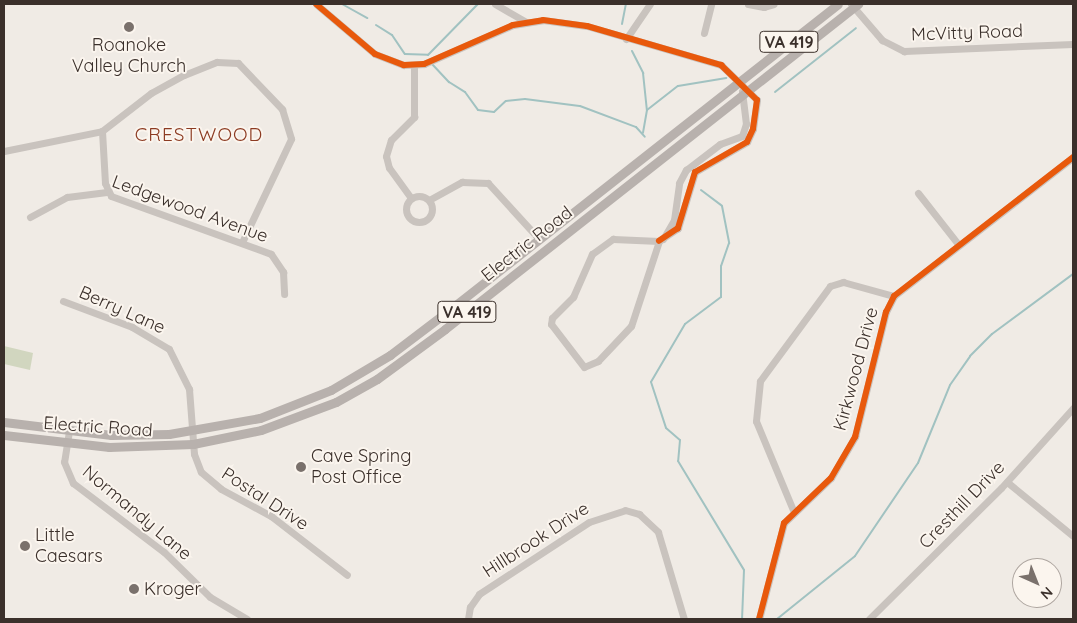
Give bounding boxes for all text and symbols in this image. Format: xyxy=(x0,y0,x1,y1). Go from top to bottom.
street label: McVitty Road xyxy=(911,20,1023,46)
marker: Roanoke Valley Church xyxy=(123,21,135,33)
road number: VA 419 xyxy=(759,28,819,56)
place label: Roanoke Valley Church xyxy=(72,35,186,78)
district label: CRESTWOOD xyxy=(134,124,264,146)
street label: Ledgewood Avenue xyxy=(109,171,271,247)
street label: Electric Road xyxy=(477,202,577,286)
street label: Berry Lane xyxy=(76,281,168,339)
road number: VA 419 xyxy=(437,298,497,326)
street label: Kirkwood Drive xyxy=(829,305,883,433)
street label: Electric Road xyxy=(43,412,153,442)
place label: Cave Spring Post Office xyxy=(311,446,411,488)
street label: Cresthill Drive xyxy=(915,457,1009,553)
street label: Normandy Lane xyxy=(78,461,196,565)
marker: Cave Spring Post Office xyxy=(295,461,307,473)
street label: Postal Drive xyxy=(217,463,313,535)
street label: Hillbrook Drive xyxy=(479,498,593,582)
place label: Little Caesars xyxy=(35,525,103,568)
marker: Little Caesars xyxy=(19,540,31,552)
north arrow xyxy=(1012,558,1062,608)
place label: Kroger xyxy=(144,578,201,600)
marker: Kroger xyxy=(128,583,140,595)
text: N xyxy=(1037,583,1057,603)

